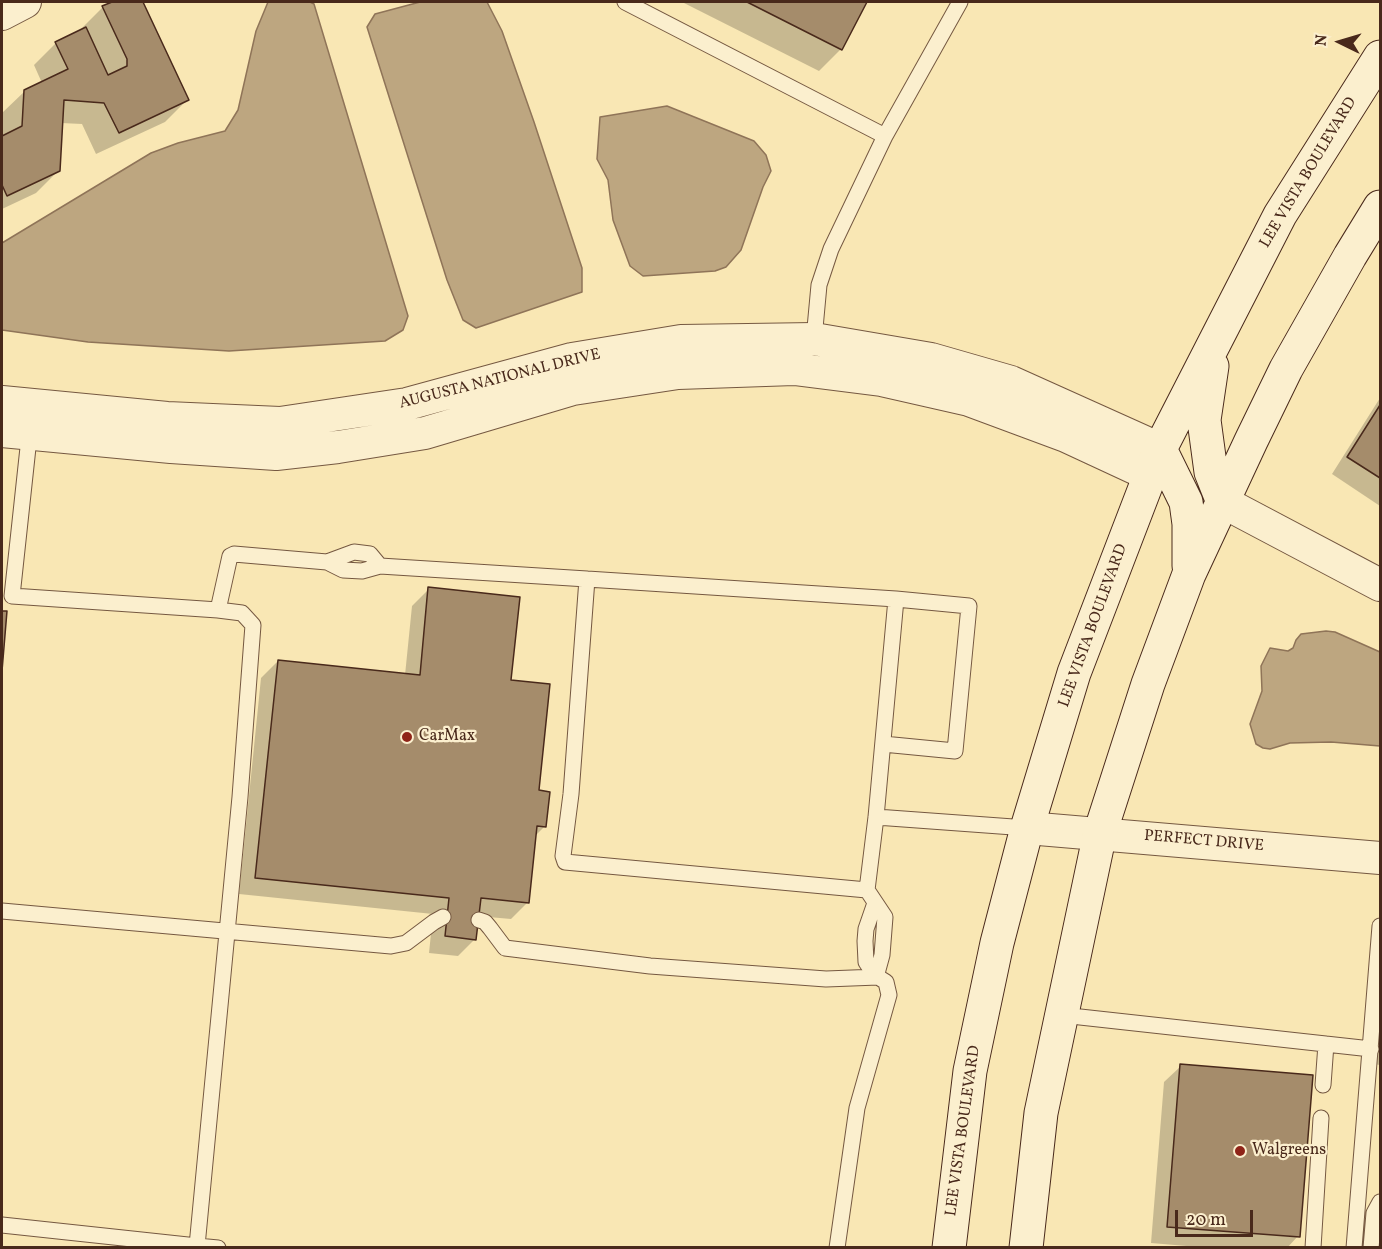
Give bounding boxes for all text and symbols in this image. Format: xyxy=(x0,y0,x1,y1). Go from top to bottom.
north arrow xyxy=(1310,12,1370,72)
text: N xyxy=(1311,34,1334,47)
street label: LEE VISTA BOULEVARD xyxy=(1256,94,1362,252)
street label: AUGUSTA NATIONAL DRIVE xyxy=(397,346,603,414)
street label: LEE VISTA BOULEVARD xyxy=(1056,542,1132,710)
place label: CarMax xyxy=(419,727,475,747)
marker: CarMax xyxy=(400,730,414,744)
street label: PERFECT DRIVE xyxy=(1143,827,1265,857)
street label: LEE VISTA BOULEVARD xyxy=(943,1044,985,1218)
place label: Walgreens xyxy=(1252,1141,1326,1161)
marker: Walgreens xyxy=(1233,1144,1247,1158)
scale bar xyxy=(1178,1198,1256,1236)
text: 20 m xyxy=(1186,1208,1226,1233)

